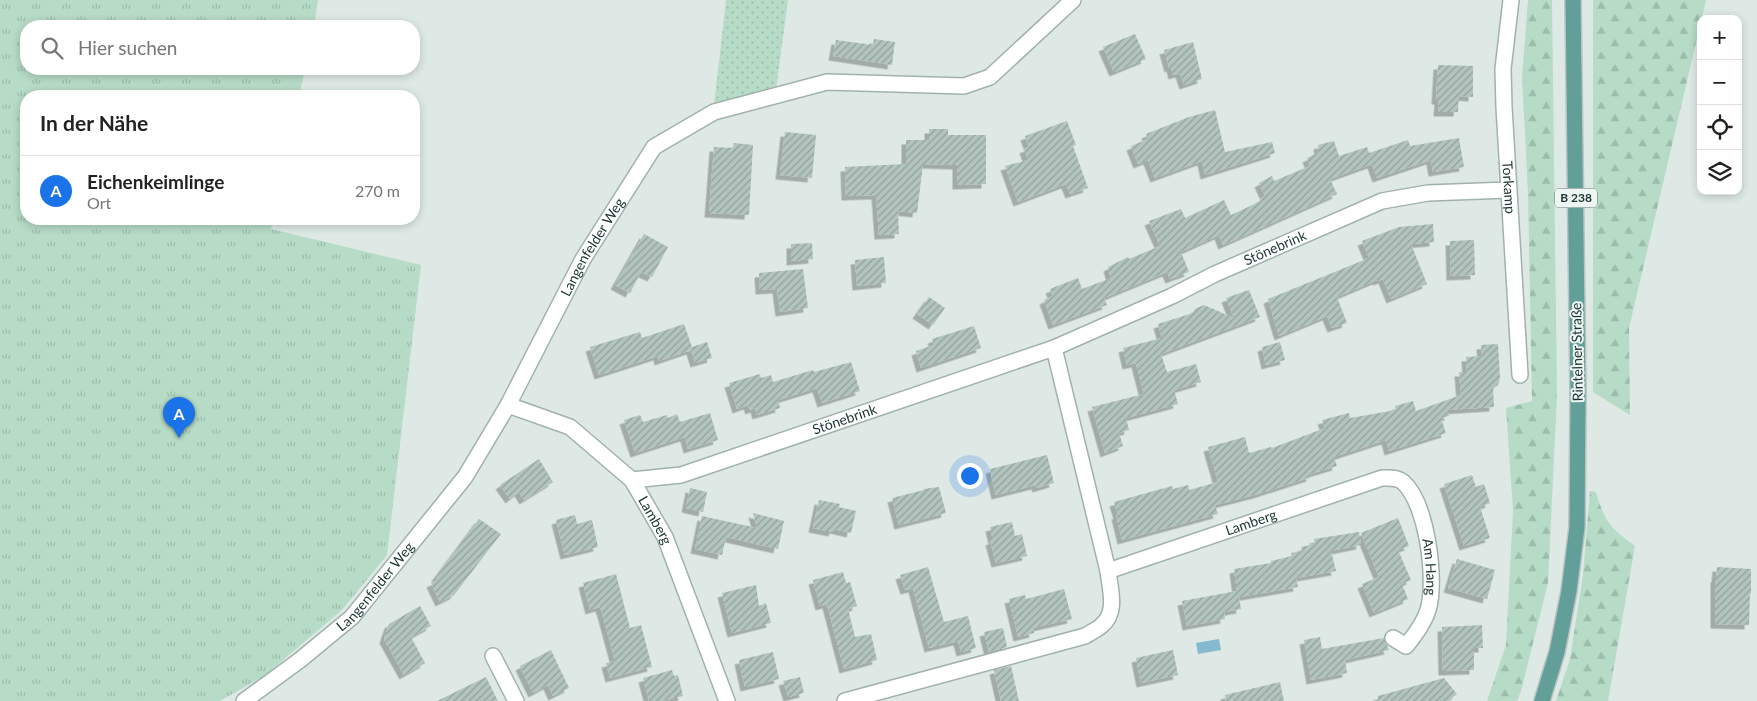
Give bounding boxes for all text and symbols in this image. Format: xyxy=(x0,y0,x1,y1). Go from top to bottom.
map controls xyxy=(1697,15,1742,195)
button: + xyxy=(1697,15,1742,60)
search box xyxy=(20,20,420,75)
icon: search xyxy=(38,34,66,62)
text: Hier suchen xyxy=(78,36,177,59)
button: − xyxy=(1697,60,1742,105)
button: locate xyxy=(1697,105,1742,150)
text: In der Nähe xyxy=(40,110,148,135)
button: layers xyxy=(1697,150,1742,195)
street label: Torkamp xyxy=(1499,160,1519,214)
text: Eichenkeimlinge xyxy=(87,170,224,193)
text: A xyxy=(50,181,62,200)
text: 270 m xyxy=(355,181,400,200)
road number: B 238 xyxy=(1555,188,1597,208)
text: Ort xyxy=(87,193,111,212)
street label: Langenfelder Weg xyxy=(556,194,628,299)
street label: Stönebrink xyxy=(1241,226,1310,268)
street label: Rintelner Straße xyxy=(1567,302,1586,402)
pin: A xyxy=(163,397,195,438)
street label: Stönebrink xyxy=(810,400,880,438)
your location xyxy=(957,463,983,489)
street label: Lamberg xyxy=(635,493,676,547)
street label: Lamberg xyxy=(1223,505,1279,539)
street label: Am Hang xyxy=(1419,537,1440,596)
street label: Langenfelder Weg xyxy=(333,538,417,634)

